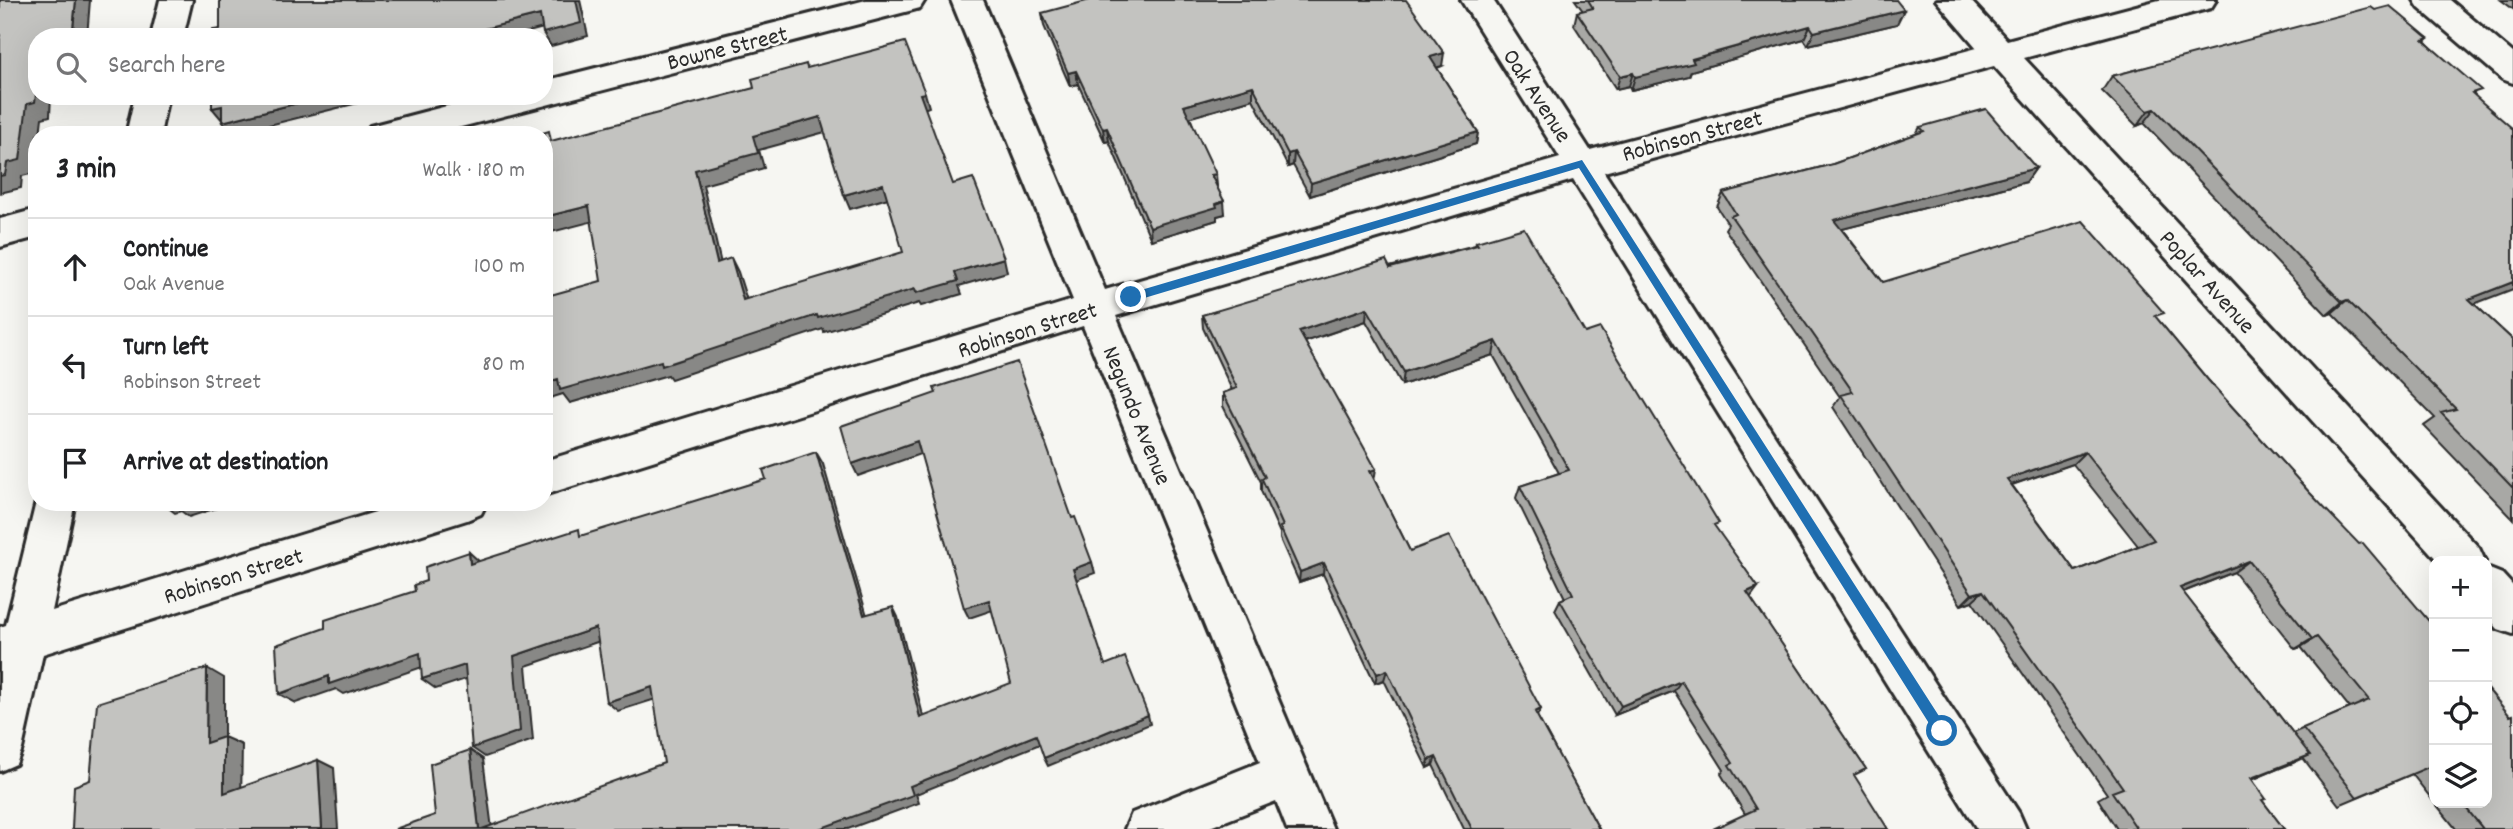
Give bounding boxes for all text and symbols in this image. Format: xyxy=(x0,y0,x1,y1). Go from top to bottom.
street label: Bowne Street xyxy=(664,19,792,81)
search box xyxy=(28,28,553,105)
street label: Oak Avenue xyxy=(1492,43,1579,150)
icon: search xyxy=(52,48,90,86)
text: Search here xyxy=(108,48,226,85)
street label: Robinson Street xyxy=(1619,103,1767,173)
text: 3 min xyxy=(56,150,116,193)
text: Walk · 180 m xyxy=(422,155,525,188)
street label: Poplar Avenue xyxy=(2150,223,2262,343)
text: Continue xyxy=(123,232,208,269)
icon: ahead xyxy=(56,248,94,286)
text: 100 m xyxy=(474,251,525,284)
text: Oak Avenue xyxy=(123,269,225,302)
route end xyxy=(1115,281,1146,312)
street label: Robinson Street xyxy=(954,295,1102,369)
text: Turn left xyxy=(123,330,209,367)
street label: Negundo Avenue xyxy=(1092,341,1179,491)
icon: left xyxy=(56,346,94,384)
text: 80 m xyxy=(482,349,525,382)
text: Robinson Street xyxy=(123,367,261,400)
icon: arrive xyxy=(56,444,94,482)
text: Arrive at destination xyxy=(123,445,328,482)
street label: Robinson Street xyxy=(160,541,308,615)
map controls xyxy=(2429,556,2492,808)
button: + xyxy=(2429,556,2492,619)
button: − xyxy=(2429,619,2492,682)
button: locate xyxy=(2429,682,2492,745)
route start xyxy=(1926,715,1957,746)
button: layers xyxy=(2429,745,2492,808)

